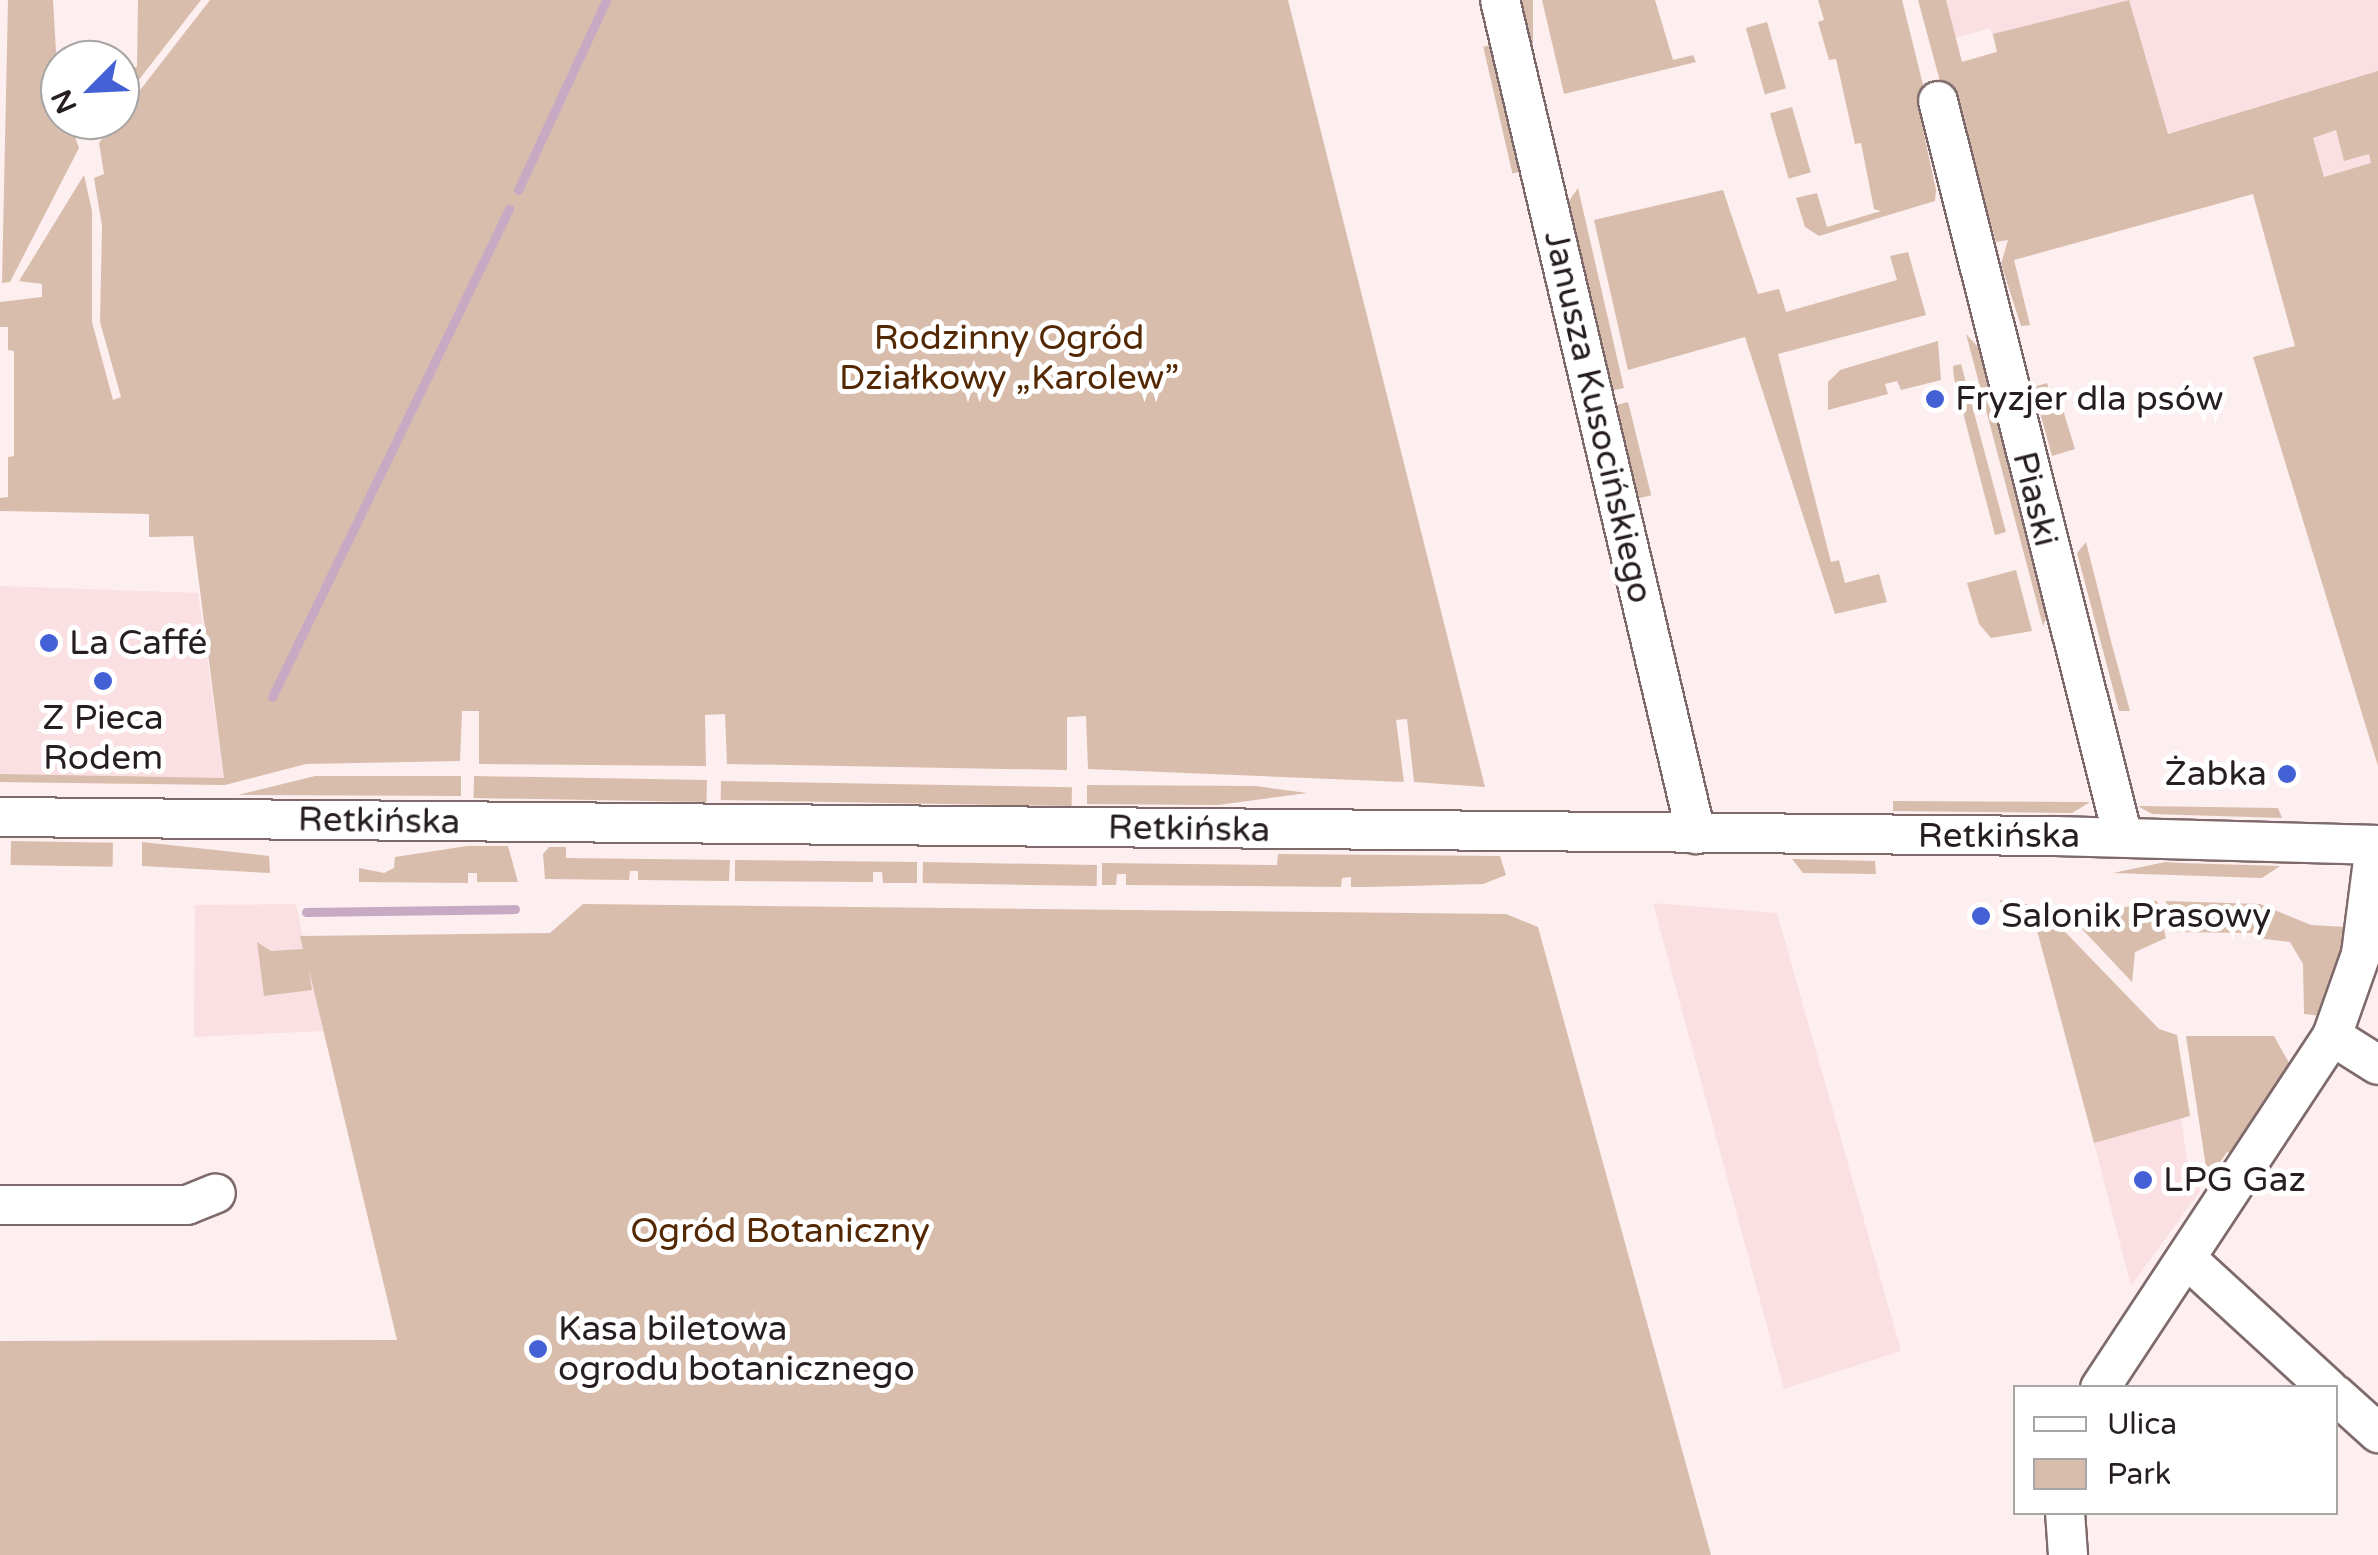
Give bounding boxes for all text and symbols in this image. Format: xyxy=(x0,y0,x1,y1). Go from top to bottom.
north arrow xyxy=(40,40,140,140)
text: N xyxy=(44,84,85,119)
street label: Janusza Kusocińskiego xyxy=(1535,227,1661,607)
park label: Rodzinny Ogród Działkowy „Karolew” xyxy=(839,317,1179,399)
place label: Fryzjer dla psów xyxy=(1955,378,2223,420)
marker: Fryzjer dla psów xyxy=(1924,388,1946,410)
street label: Piaski xyxy=(2003,447,2067,551)
place label: La Caffé xyxy=(69,622,207,664)
marker: La Caffé xyxy=(38,632,60,654)
marker: Z Pieca Rodem xyxy=(92,670,114,692)
place label: Z Pieca Rodem xyxy=(42,697,164,779)
place label: Żabka xyxy=(2165,753,2267,795)
marker: Żabka xyxy=(2276,763,2298,785)
street label: Retkińska xyxy=(297,799,461,843)
street label: Retkińska xyxy=(1107,807,1271,851)
street label: Retkińska xyxy=(1918,815,2080,857)
place label: Salonik Prasowy xyxy=(2001,895,2271,937)
marker: Salonik Prasowy xyxy=(1970,905,1992,927)
place label: LPG Gaz xyxy=(2163,1159,2306,1201)
marker: LPG Gaz xyxy=(2132,1169,2154,1191)
park label: Ogród Botaniczny xyxy=(630,1210,930,1252)
place label: Kasa biletowa ogrodu botanicznego xyxy=(558,1308,915,1390)
marker: Kasa biletowa ogrodu botanicznego xyxy=(527,1338,549,1360)
legend xyxy=(2013,1385,2338,1515)
text: Ulica xyxy=(2107,1406,2177,1443)
text: Park xyxy=(2107,1456,2171,1493)

